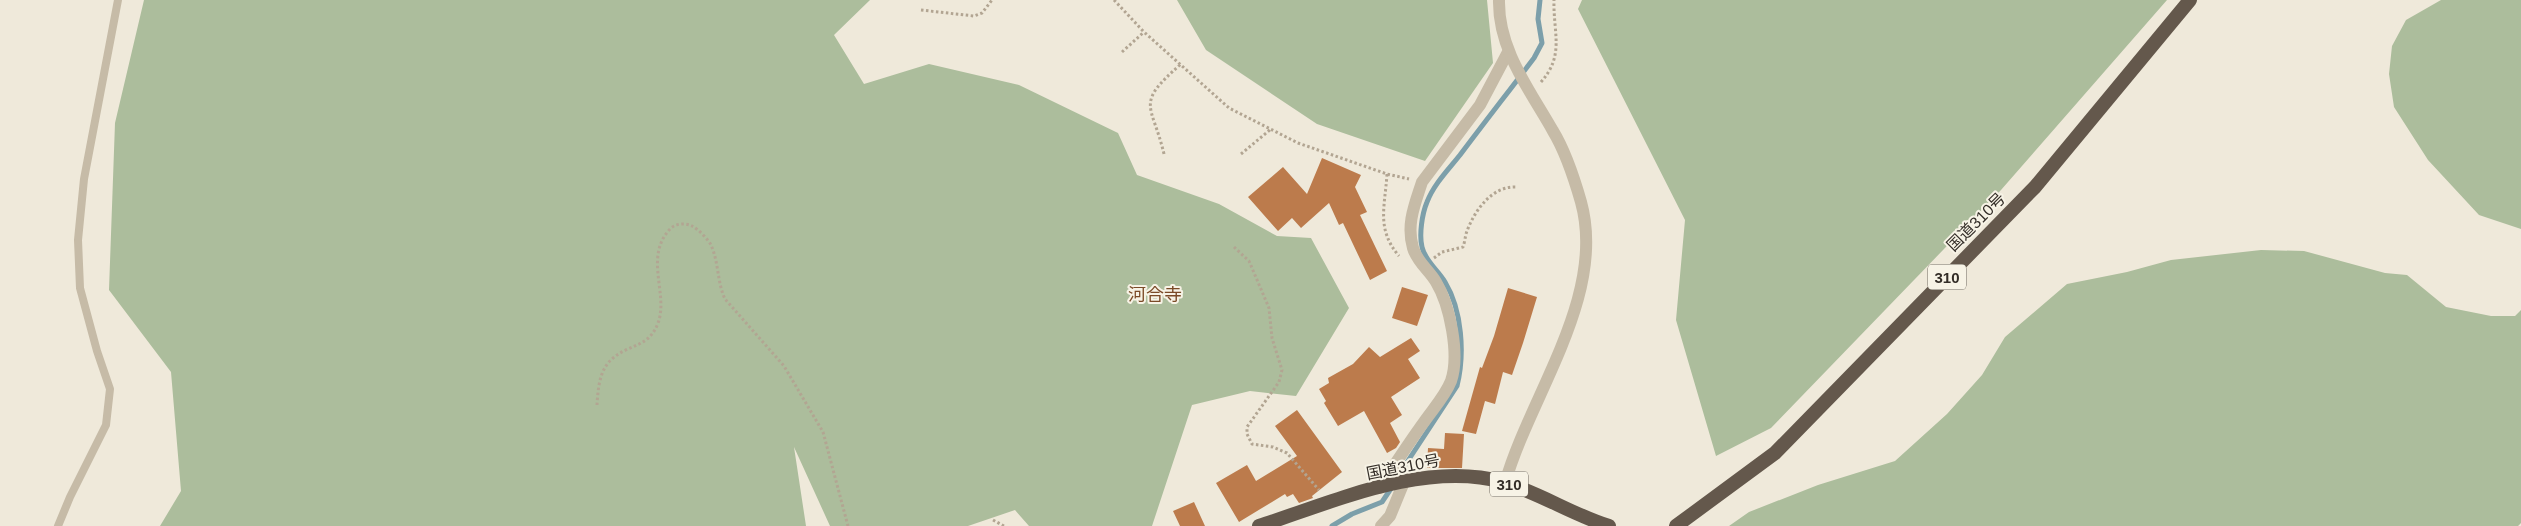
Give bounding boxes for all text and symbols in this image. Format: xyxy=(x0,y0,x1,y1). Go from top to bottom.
street label: 国道310号 xyxy=(1944,190,2008,254)
road number: 310 xyxy=(1928,264,1966,290)
district label: 河合寺 xyxy=(1128,285,1182,305)
street label: 国道310号 xyxy=(1365,452,1441,482)
road number: 310 xyxy=(1490,472,1528,496)

